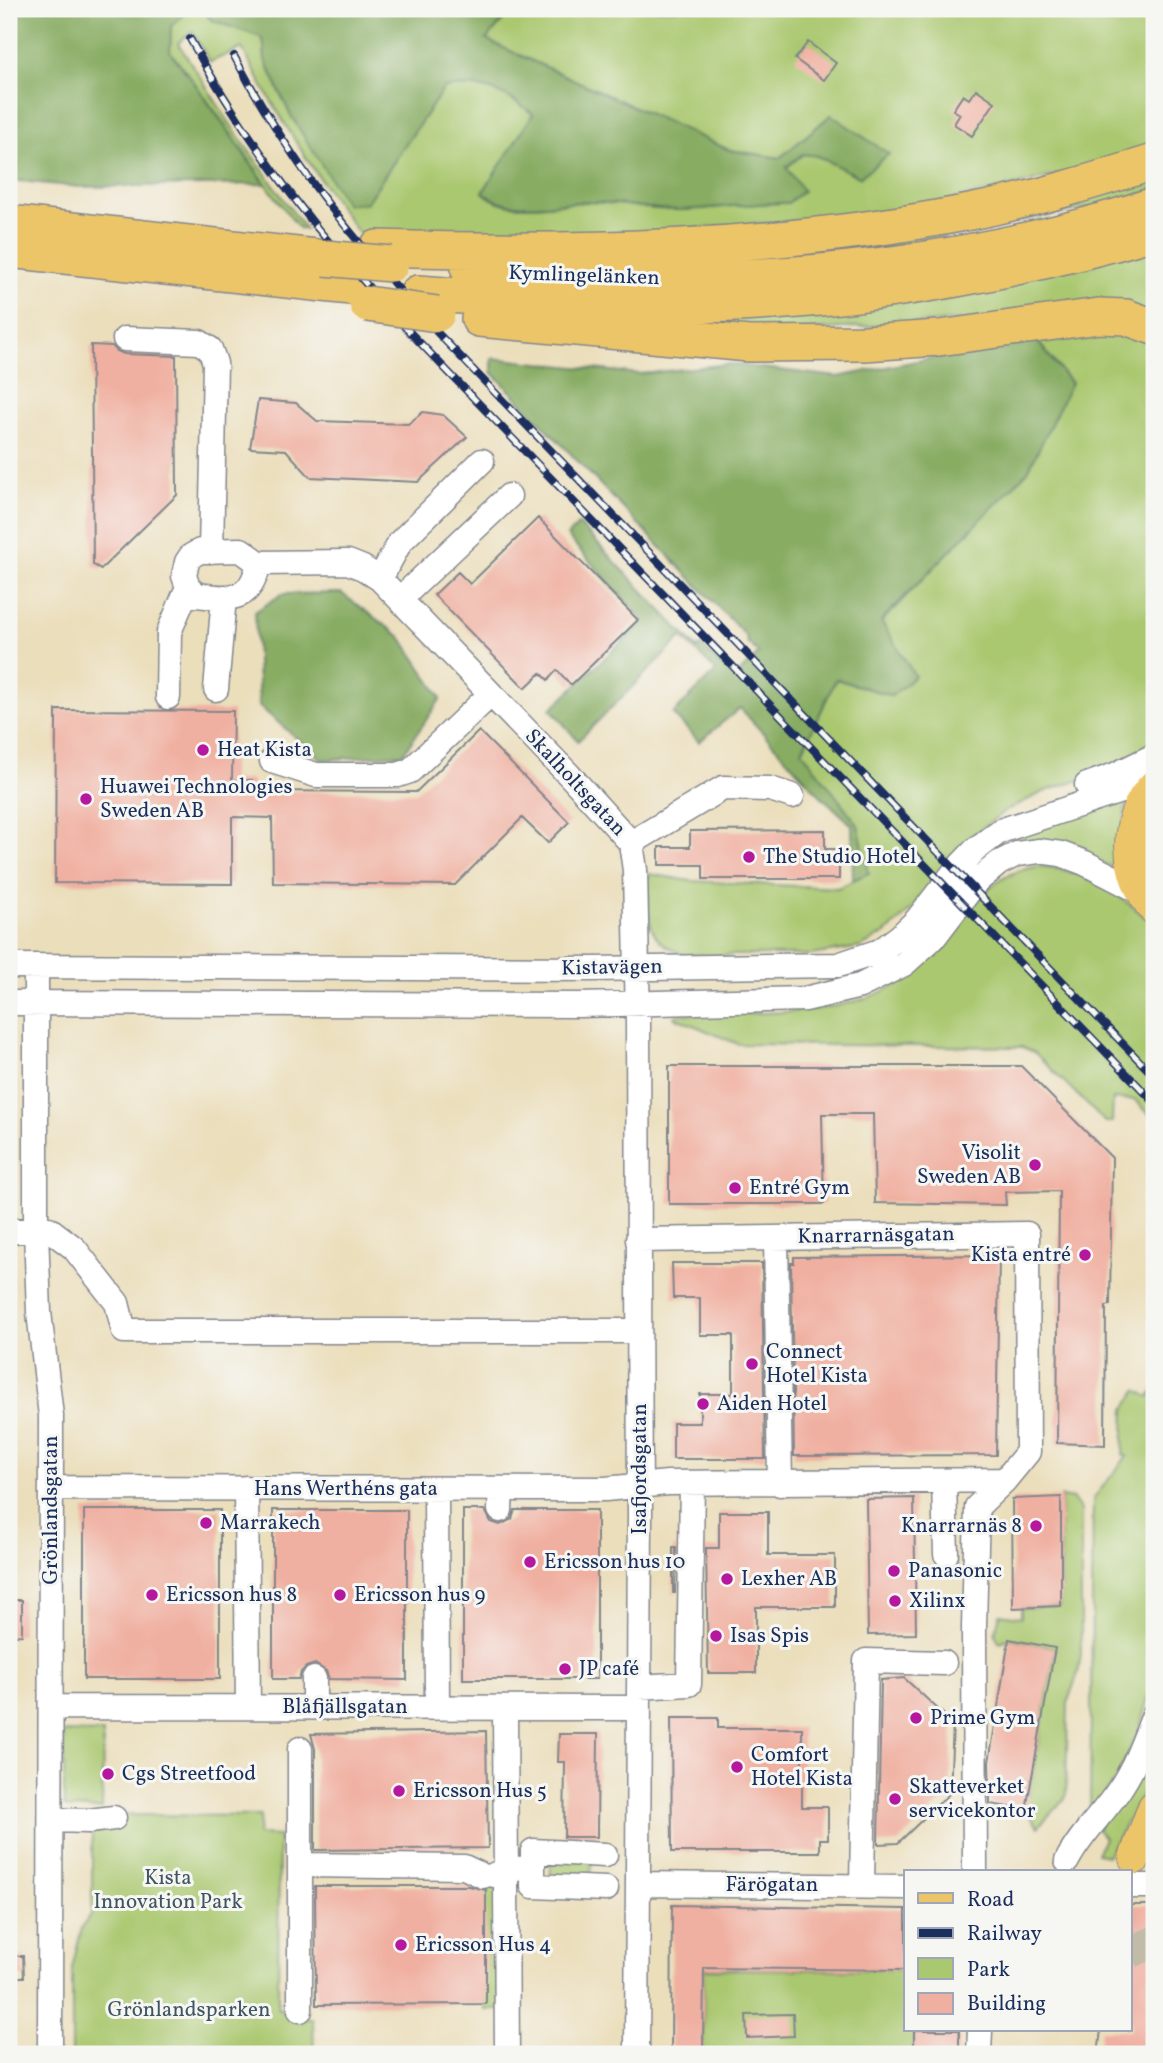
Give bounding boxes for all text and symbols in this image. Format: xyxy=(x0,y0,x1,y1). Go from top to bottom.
street label: Kymlingelänken xyxy=(508,259,660,293)
street label: Skalholtsgatan xyxy=(518,723,632,843)
place label: Heat Kista xyxy=(217,736,312,765)
marker: Heat Kista xyxy=(195,742,211,758)
place label: Huawei Technologies Sweden AB xyxy=(100,773,292,826)
marker: Huawei Technologies Sweden AB xyxy=(78,791,94,807)
place label: The Studio Hotel xyxy=(763,843,916,872)
marker: The Studio Hotel xyxy=(741,849,757,865)
street label: Kistavägen xyxy=(561,953,663,983)
place label: Visolit Sweden AB xyxy=(917,1139,1021,1192)
marker: Visolit Sweden AB xyxy=(1027,1157,1043,1173)
place label: Entré Gym xyxy=(749,1174,850,1203)
marker: Entré Gym xyxy=(727,1180,743,1196)
street label: Knarrarnäsgatan xyxy=(797,1220,955,1252)
place label: Kista entré xyxy=(971,1241,1071,1270)
marker: Kista entré xyxy=(1077,1247,1093,1263)
place label: Connect Hotel Kista xyxy=(766,1338,868,1391)
marker: Connect Hotel Kista xyxy=(744,1356,760,1372)
place label: Aiden Hotel xyxy=(717,1390,827,1419)
marker: Aiden Hotel xyxy=(695,1396,711,1412)
street label: Isafjordsgatan xyxy=(626,1403,655,1535)
street label: Grönlandsgatan xyxy=(37,1435,66,1585)
street label: Hans Werthéns gata xyxy=(254,1475,438,1504)
place label: Marrakech xyxy=(220,1509,321,1538)
place label: Knarrarnäs 8 xyxy=(901,1512,1022,1541)
marker: Marrakech xyxy=(198,1515,214,1531)
marker: Knarrarnäs 8 xyxy=(1028,1518,1044,1534)
place label: Ericsson hus 10 xyxy=(544,1548,685,1577)
marker: Ericsson hus 10 xyxy=(522,1554,538,1570)
place label: Panasonic xyxy=(908,1557,1002,1586)
marker: Panasonic xyxy=(886,1563,902,1579)
place label: Lexher AB xyxy=(741,1565,837,1594)
marker: Lexher AB xyxy=(719,1571,735,1587)
place label: Ericsson hus 8 xyxy=(166,1581,297,1610)
place label: Ericsson hus 9 xyxy=(354,1581,486,1610)
marker: Ericsson hus 8 xyxy=(144,1587,160,1603)
marker: Ericsson hus 9 xyxy=(332,1587,348,1603)
place label: Xilinx xyxy=(909,1587,965,1616)
marker: Xilinx xyxy=(887,1593,903,1609)
place label: Isas Spis xyxy=(730,1622,809,1651)
marker: Isas Spis xyxy=(708,1628,724,1644)
place label: JP café xyxy=(579,1655,639,1684)
marker: JP café xyxy=(557,1661,573,1677)
street label: Blåfjällsgatan xyxy=(282,1693,408,1722)
place label: Prime Gym xyxy=(930,1704,1035,1733)
marker: Prime Gym xyxy=(908,1710,924,1726)
place label: Comfort Hotel Kista xyxy=(751,1741,853,1794)
marker: Comfort Hotel Kista xyxy=(729,1759,745,1775)
place label: Cgs Streetfood xyxy=(122,1760,256,1789)
marker: Cgs Streetfood xyxy=(100,1766,116,1782)
place label: Skatteverket servicekontor xyxy=(909,1773,1036,1826)
place label: Ericsson Hus 5 xyxy=(413,1777,547,1806)
marker: Ericsson Hus 5 xyxy=(391,1783,407,1799)
marker: Skatteverket servicekontor xyxy=(887,1791,903,1807)
park label: Kista Innovation Park xyxy=(93,1864,243,1917)
legend xyxy=(904,1870,1132,2032)
street label: Färögatan xyxy=(726,1871,818,1900)
text: Road xyxy=(967,1886,1014,1915)
text: Railway xyxy=(967,1920,1043,1949)
place label: Ericsson Hus 4 xyxy=(415,1931,551,1960)
marker: Ericsson Hus 4 xyxy=(393,1937,409,1953)
text: Park xyxy=(967,1956,1010,1985)
text: Building xyxy=(967,1990,1046,2019)
park label: Grönlandsparken xyxy=(108,1996,270,2025)

